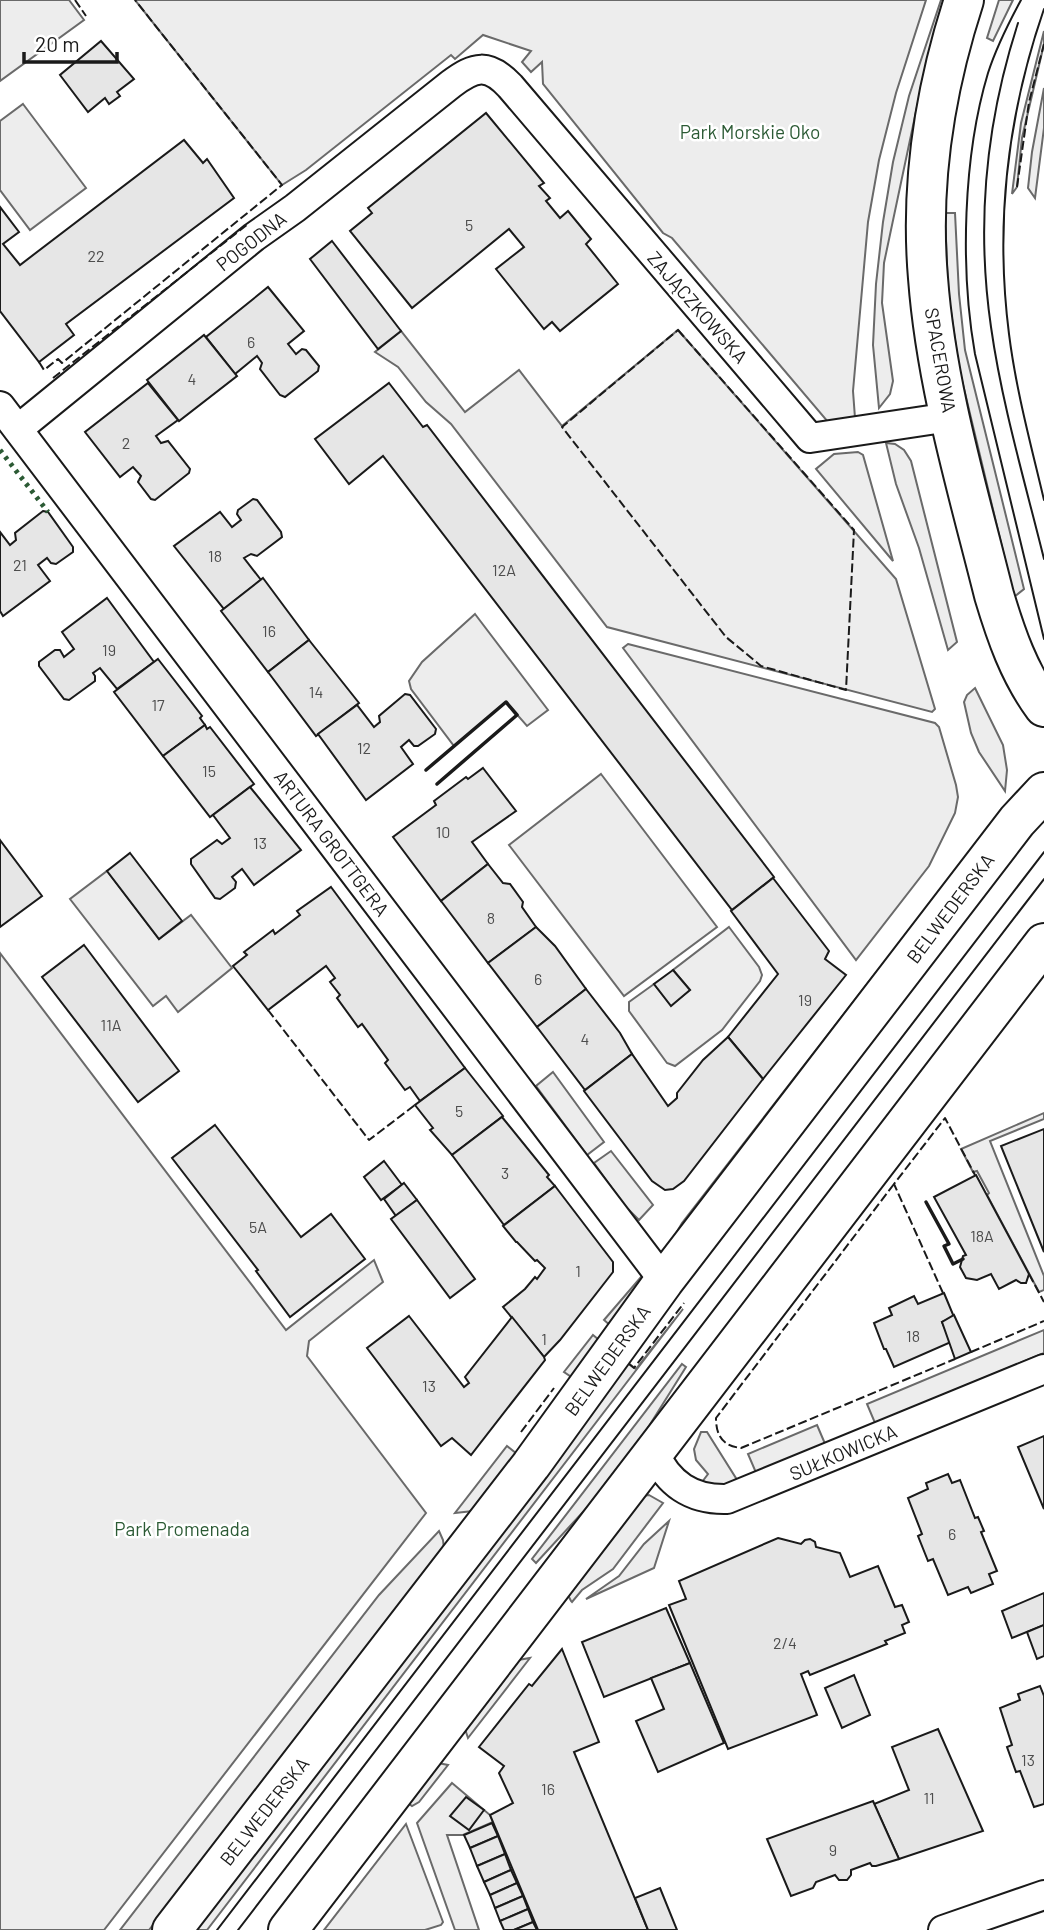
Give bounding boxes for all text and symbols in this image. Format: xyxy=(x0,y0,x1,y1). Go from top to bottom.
scale bar xyxy=(24,21,117,65)
text: 20 m xyxy=(35,31,80,56)
park label: Park Morskie Oko xyxy=(680,120,820,143)
street label: POGODNA xyxy=(211,206,291,276)
house number: 5 xyxy=(465,215,473,234)
house number: 22 xyxy=(87,246,105,265)
street label: ZAJĄCZKOWSKA xyxy=(643,246,753,368)
street label: SPACEROWA xyxy=(920,306,962,414)
house number: 6 xyxy=(247,332,255,351)
house number: 4 xyxy=(188,369,196,388)
house number: 2 xyxy=(122,433,130,452)
house number: 18 xyxy=(208,546,222,565)
house number: 21 xyxy=(13,555,27,574)
house number: 12A xyxy=(492,560,516,579)
house number: 16 xyxy=(262,621,276,640)
house number: 19 xyxy=(102,640,116,659)
house number: 14 xyxy=(309,682,323,701)
house number: 17 xyxy=(151,695,165,714)
house number: 12 xyxy=(357,738,371,757)
house number: 15 xyxy=(202,761,216,780)
street label: ARTURA GROTTGERA xyxy=(270,766,394,920)
house number: 10 xyxy=(436,822,450,841)
house number: 13 xyxy=(253,833,267,852)
street label: BELWEDERSKA xyxy=(901,849,999,967)
house number: 8 xyxy=(487,908,495,927)
house number: 6 xyxy=(534,969,542,988)
house number: 19 xyxy=(798,990,812,1009)
house number: 11A xyxy=(101,1015,122,1034)
house number: 4 xyxy=(581,1029,589,1048)
house number: 5 xyxy=(455,1101,463,1120)
house number: 3 xyxy=(501,1163,509,1182)
house number: 5A xyxy=(249,1217,267,1236)
house number: 18A xyxy=(970,1226,994,1245)
house number: 1 xyxy=(575,1261,581,1280)
street label: BELWEDERSKA xyxy=(559,1300,655,1420)
house number: 18 xyxy=(906,1326,920,1345)
house number: 1 xyxy=(541,1329,547,1348)
house number: 13 xyxy=(422,1376,436,1395)
street label: SUŁKOWICKA xyxy=(786,1419,900,1485)
park label: Park Promenada xyxy=(114,1517,250,1540)
house number: 6 xyxy=(948,1524,956,1543)
house number: 2/4 xyxy=(773,1633,797,1652)
house number: 13 xyxy=(1021,1750,1035,1769)
street label: BELWEDERSKA xyxy=(215,1752,313,1870)
house number: 16 xyxy=(541,1779,555,1798)
house number: 11 xyxy=(923,1788,935,1807)
house number: 9 xyxy=(829,1840,837,1859)

